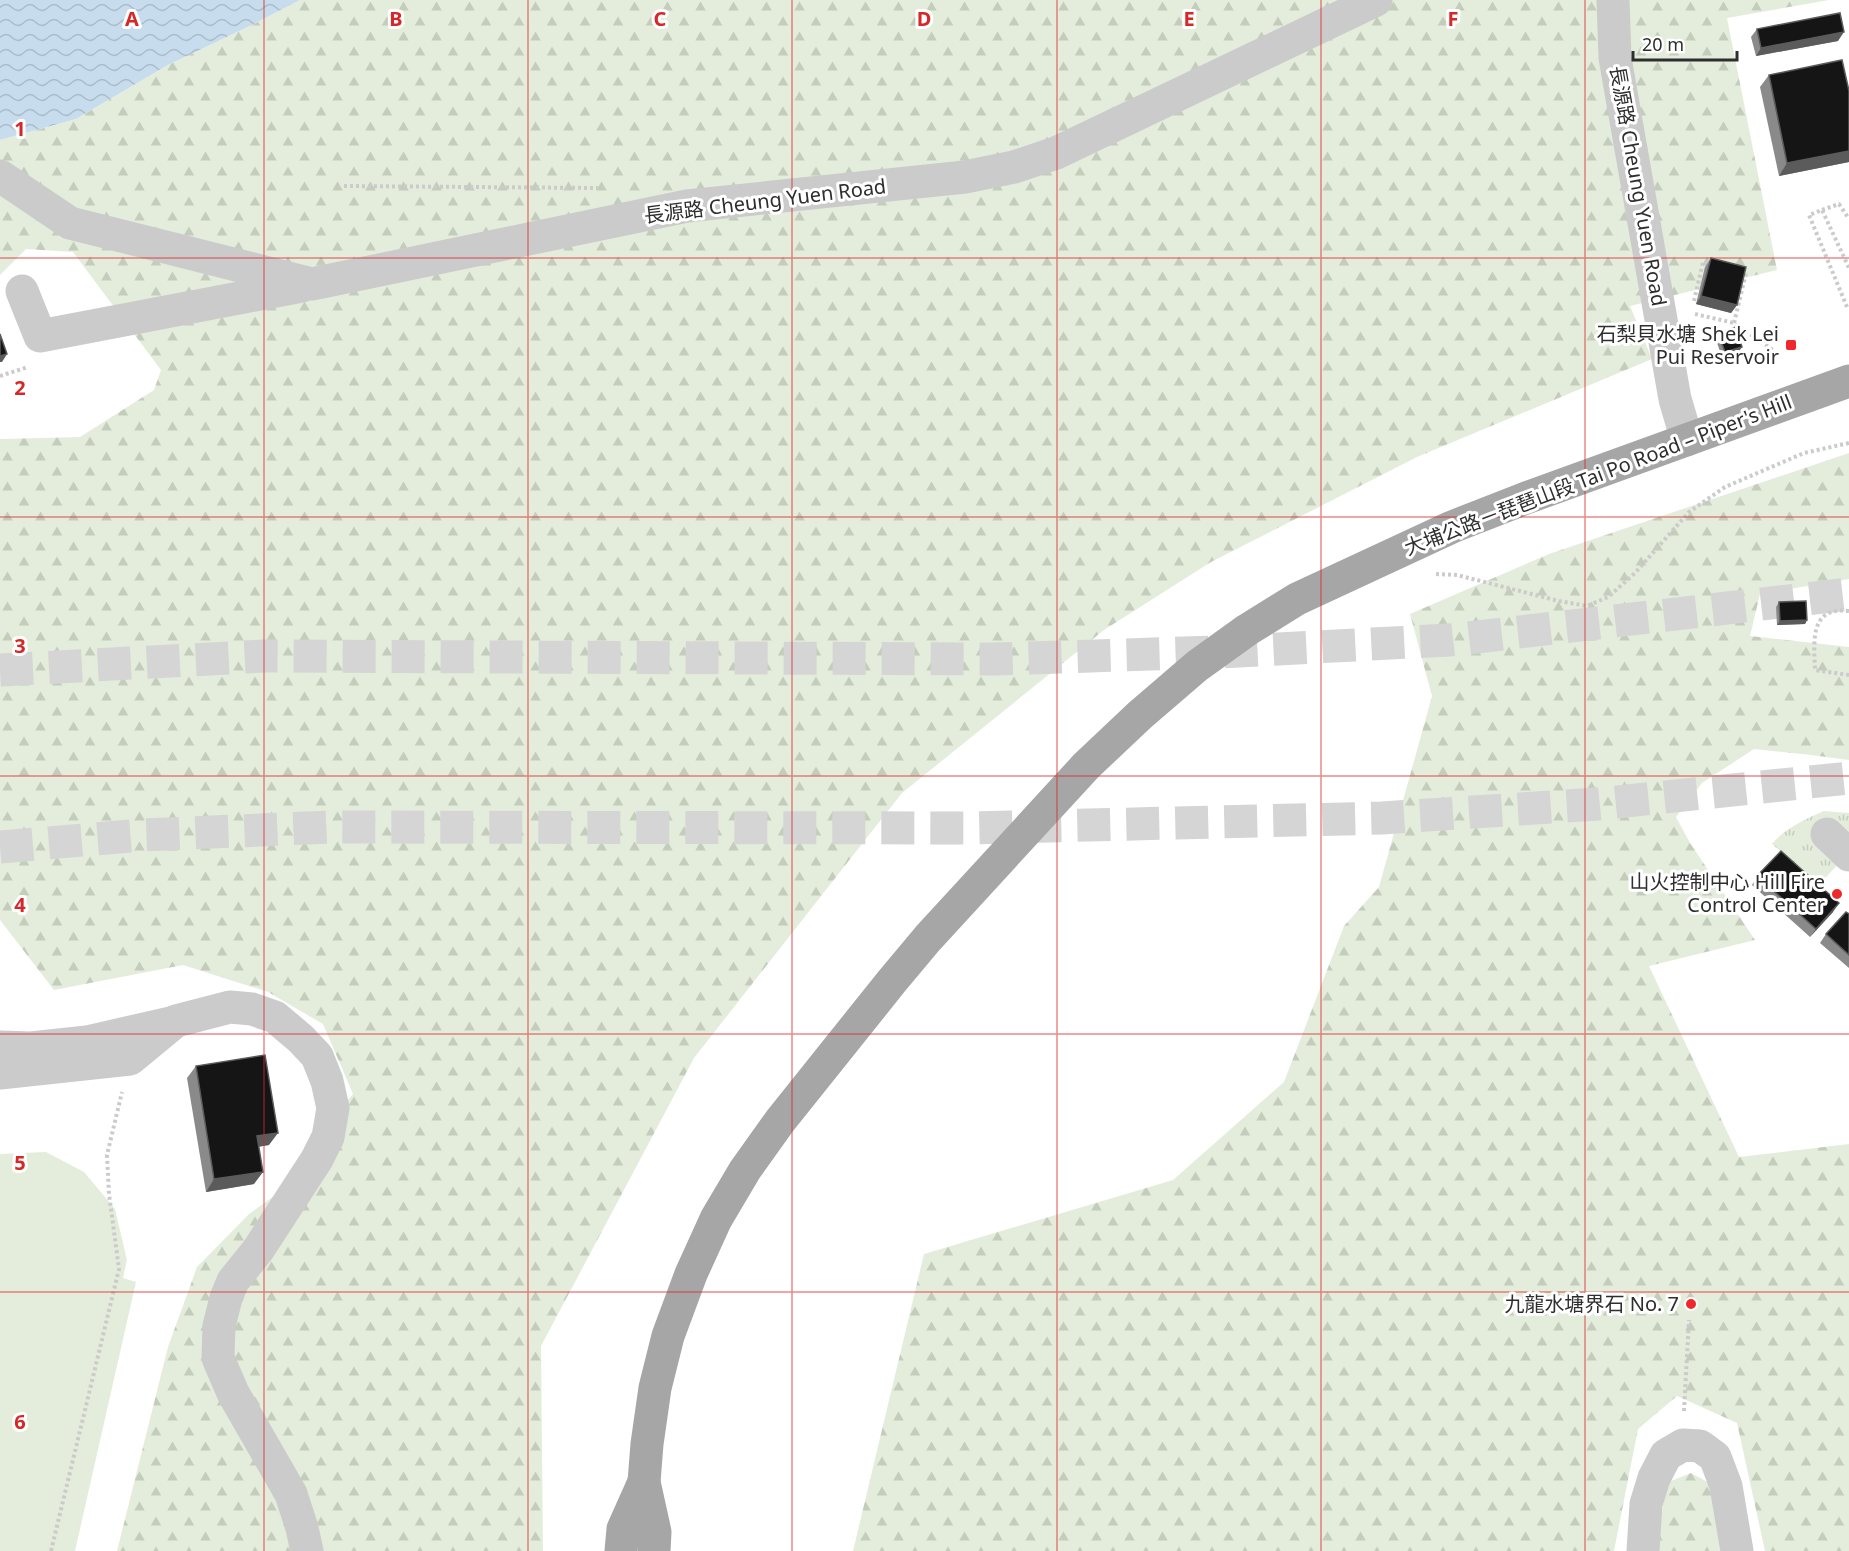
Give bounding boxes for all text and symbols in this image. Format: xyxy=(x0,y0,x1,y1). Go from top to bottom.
text: A xyxy=(125,5,139,32)
text: B xyxy=(389,5,403,32)
text: C xyxy=(654,5,667,32)
text: D xyxy=(917,5,931,32)
text: E xyxy=(1183,5,1195,32)
text: F xyxy=(1448,5,1458,32)
scale bar xyxy=(1633,24,1736,62)
text: 20 m xyxy=(1642,32,1684,56)
street label: 長源路 Cheung Yuen Road xyxy=(1604,64,1673,308)
text: 1 xyxy=(14,115,26,142)
street label: 長源路 Cheung Yuen Road xyxy=(642,172,888,229)
place label: 石梨貝水塘 Shek Lei Pui Reservoir xyxy=(1596,320,1779,370)
marker: 石梨貝水塘 Shek Lei Pui Reservoir xyxy=(1784,338,1798,352)
text: 2 xyxy=(14,374,26,401)
street label: 大埔公路－琵琶山段 Tai Po Road – Piper's Hill xyxy=(1400,388,1795,561)
text: 3 xyxy=(14,632,26,659)
place label: 山火控制中心 Hill Fire Control Center xyxy=(1630,868,1825,918)
marker: 山火控制中心 Hill Fire Control Center xyxy=(1830,887,1844,901)
text: 4 xyxy=(14,891,26,918)
text: 5 xyxy=(14,1149,26,1176)
place label: 九龍水塘界石 No. 7 xyxy=(1505,1290,1679,1317)
marker: 九龍水塘界石 No. 7 xyxy=(1684,1297,1698,1311)
text: 6 xyxy=(14,1408,26,1435)

